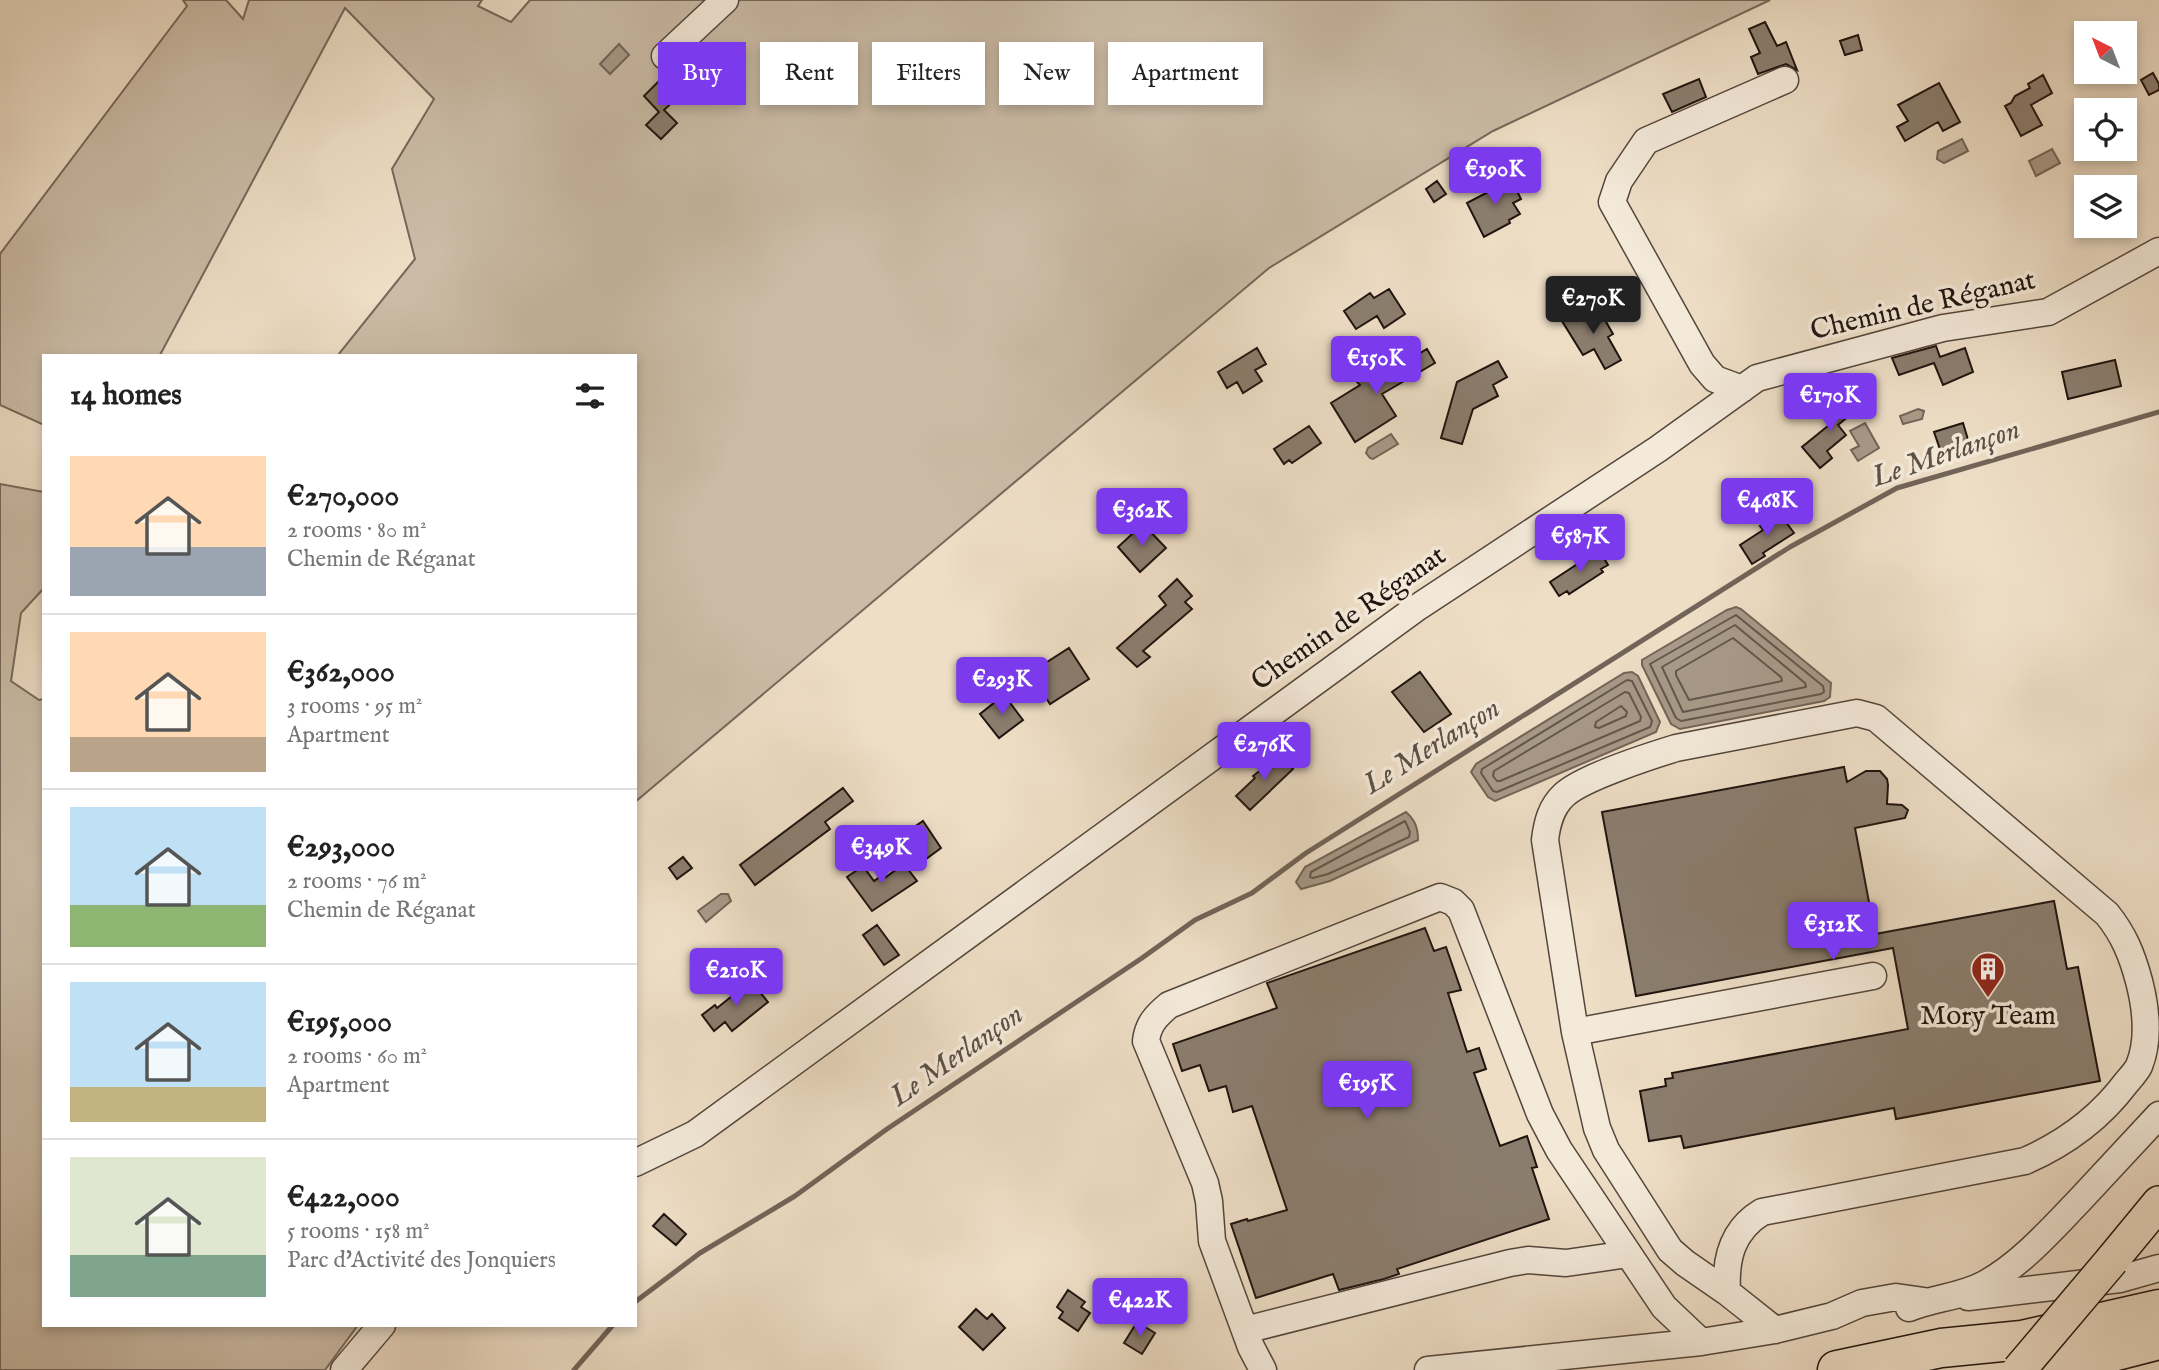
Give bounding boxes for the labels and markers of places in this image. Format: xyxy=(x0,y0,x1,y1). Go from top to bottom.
pin: €190K xyxy=(1446,148,1544,207)
pin: €270K xyxy=(1544,276,1642,336)
pin: €150K xyxy=(1327,336,1425,396)
pin: €170K xyxy=(1781,374,1879,433)
pin: €468K xyxy=(1718,478,1816,538)
pin: €362K xyxy=(1093,489,1191,548)
pin: €587K xyxy=(1531,514,1629,574)
pin: €293K xyxy=(953,658,1051,717)
pin: €276K xyxy=(1215,722,1313,782)
pin: €349K xyxy=(832,826,930,885)
pin: €312K xyxy=(1784,902,1882,962)
pin: €210K xyxy=(687,948,785,1008)
building icon: Mory Team xyxy=(1969,950,2007,999)
place label: Mory Team xyxy=(1920,999,2056,1034)
pin: €195K xyxy=(1318,1062,1416,1121)
pin: €422K xyxy=(1091,1278,1189,1338)

